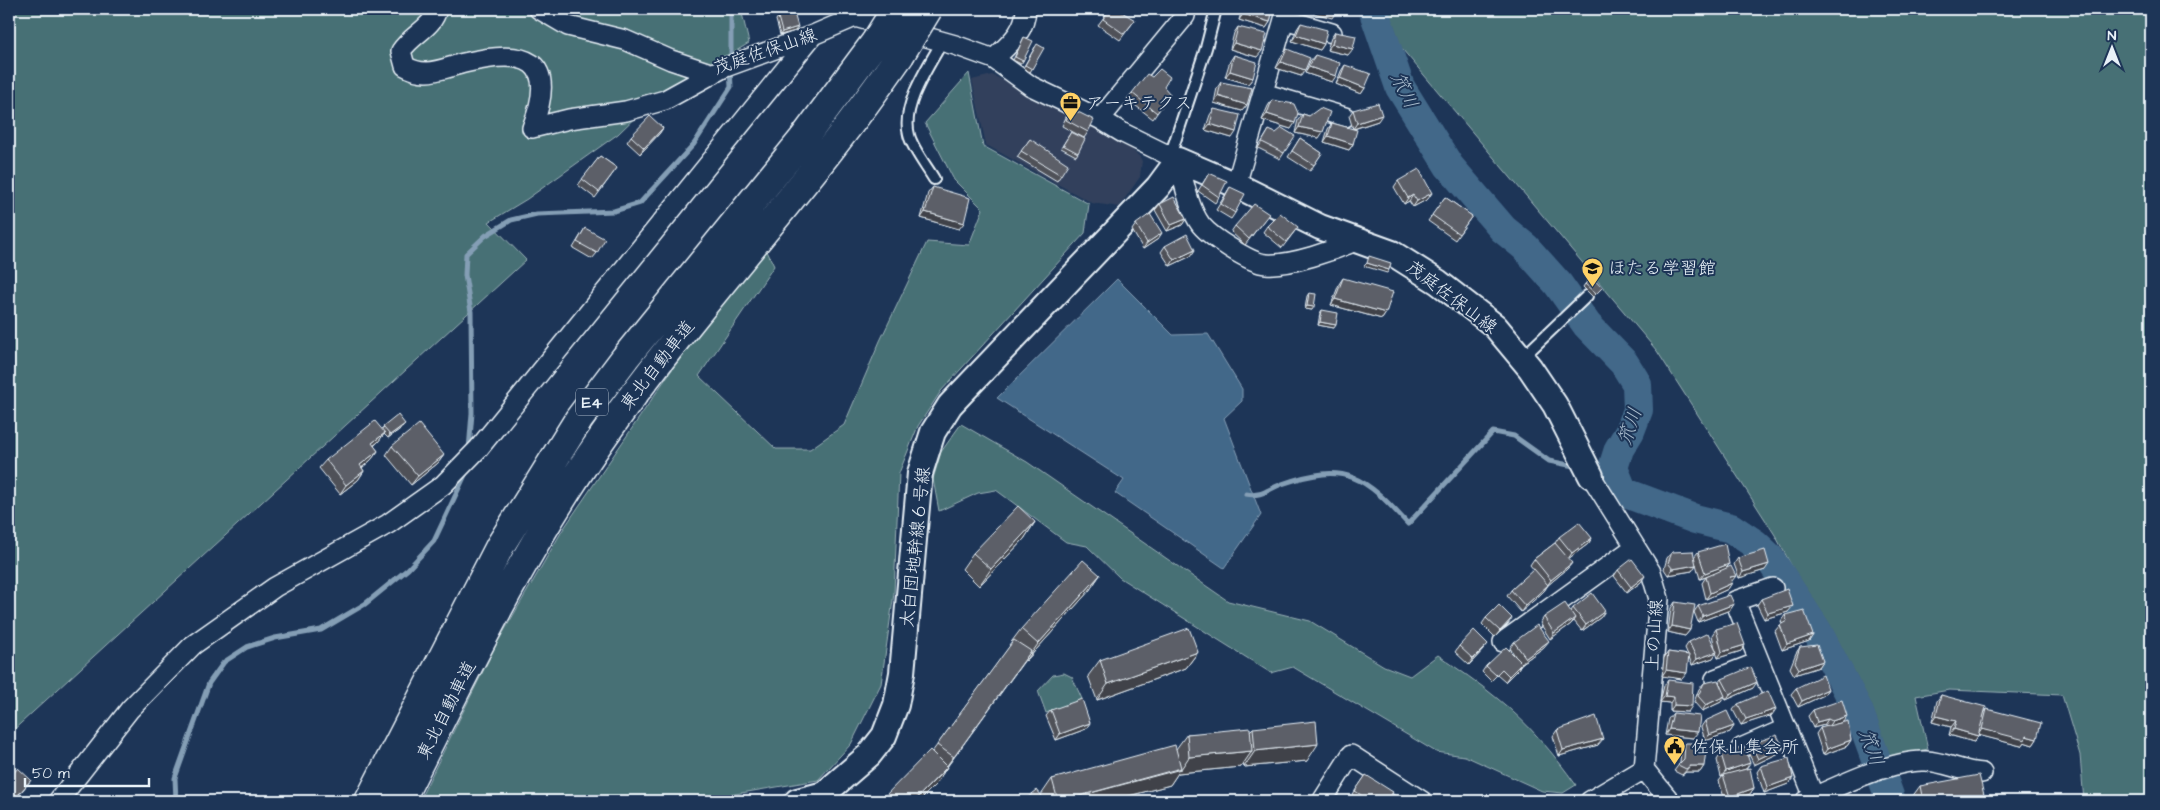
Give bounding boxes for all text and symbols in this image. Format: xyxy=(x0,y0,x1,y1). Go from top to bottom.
street label: 茂庭佐保山線 xyxy=(710,22,820,81)
north arrow xyxy=(2088,22,2138,72)
text: N xyxy=(2108,26,2117,46)
water label: 笊川 xyxy=(1383,68,1424,114)
office icon: アーキテクス xyxy=(1058,91,1082,122)
place label: アーキテクス xyxy=(1086,91,1192,116)
street label: 茂庭佐保山線 xyxy=(1401,255,1502,340)
school or university icon: ほたる学習館 xyxy=(1580,256,1604,287)
place label: ほたる学習館 xyxy=(1608,256,1716,281)
street label: 東北自動車道 xyxy=(614,315,700,416)
road number: E4 xyxy=(576,388,608,416)
water label: 笊川 xyxy=(1612,404,1649,449)
street label: 太白団地幹線６号線 xyxy=(895,465,936,629)
street label: 上の山線 xyxy=(1640,598,1669,672)
street label: 東北自動車道 xyxy=(411,656,482,764)
water label: 笊川 xyxy=(1851,725,1890,770)
public building icon: 佐保山集会所 xyxy=(1663,735,1687,766)
place label: 佐保山集会所 xyxy=(1691,735,1799,760)
scale bar xyxy=(25,755,149,787)
text: 50 m xyxy=(32,763,70,784)

